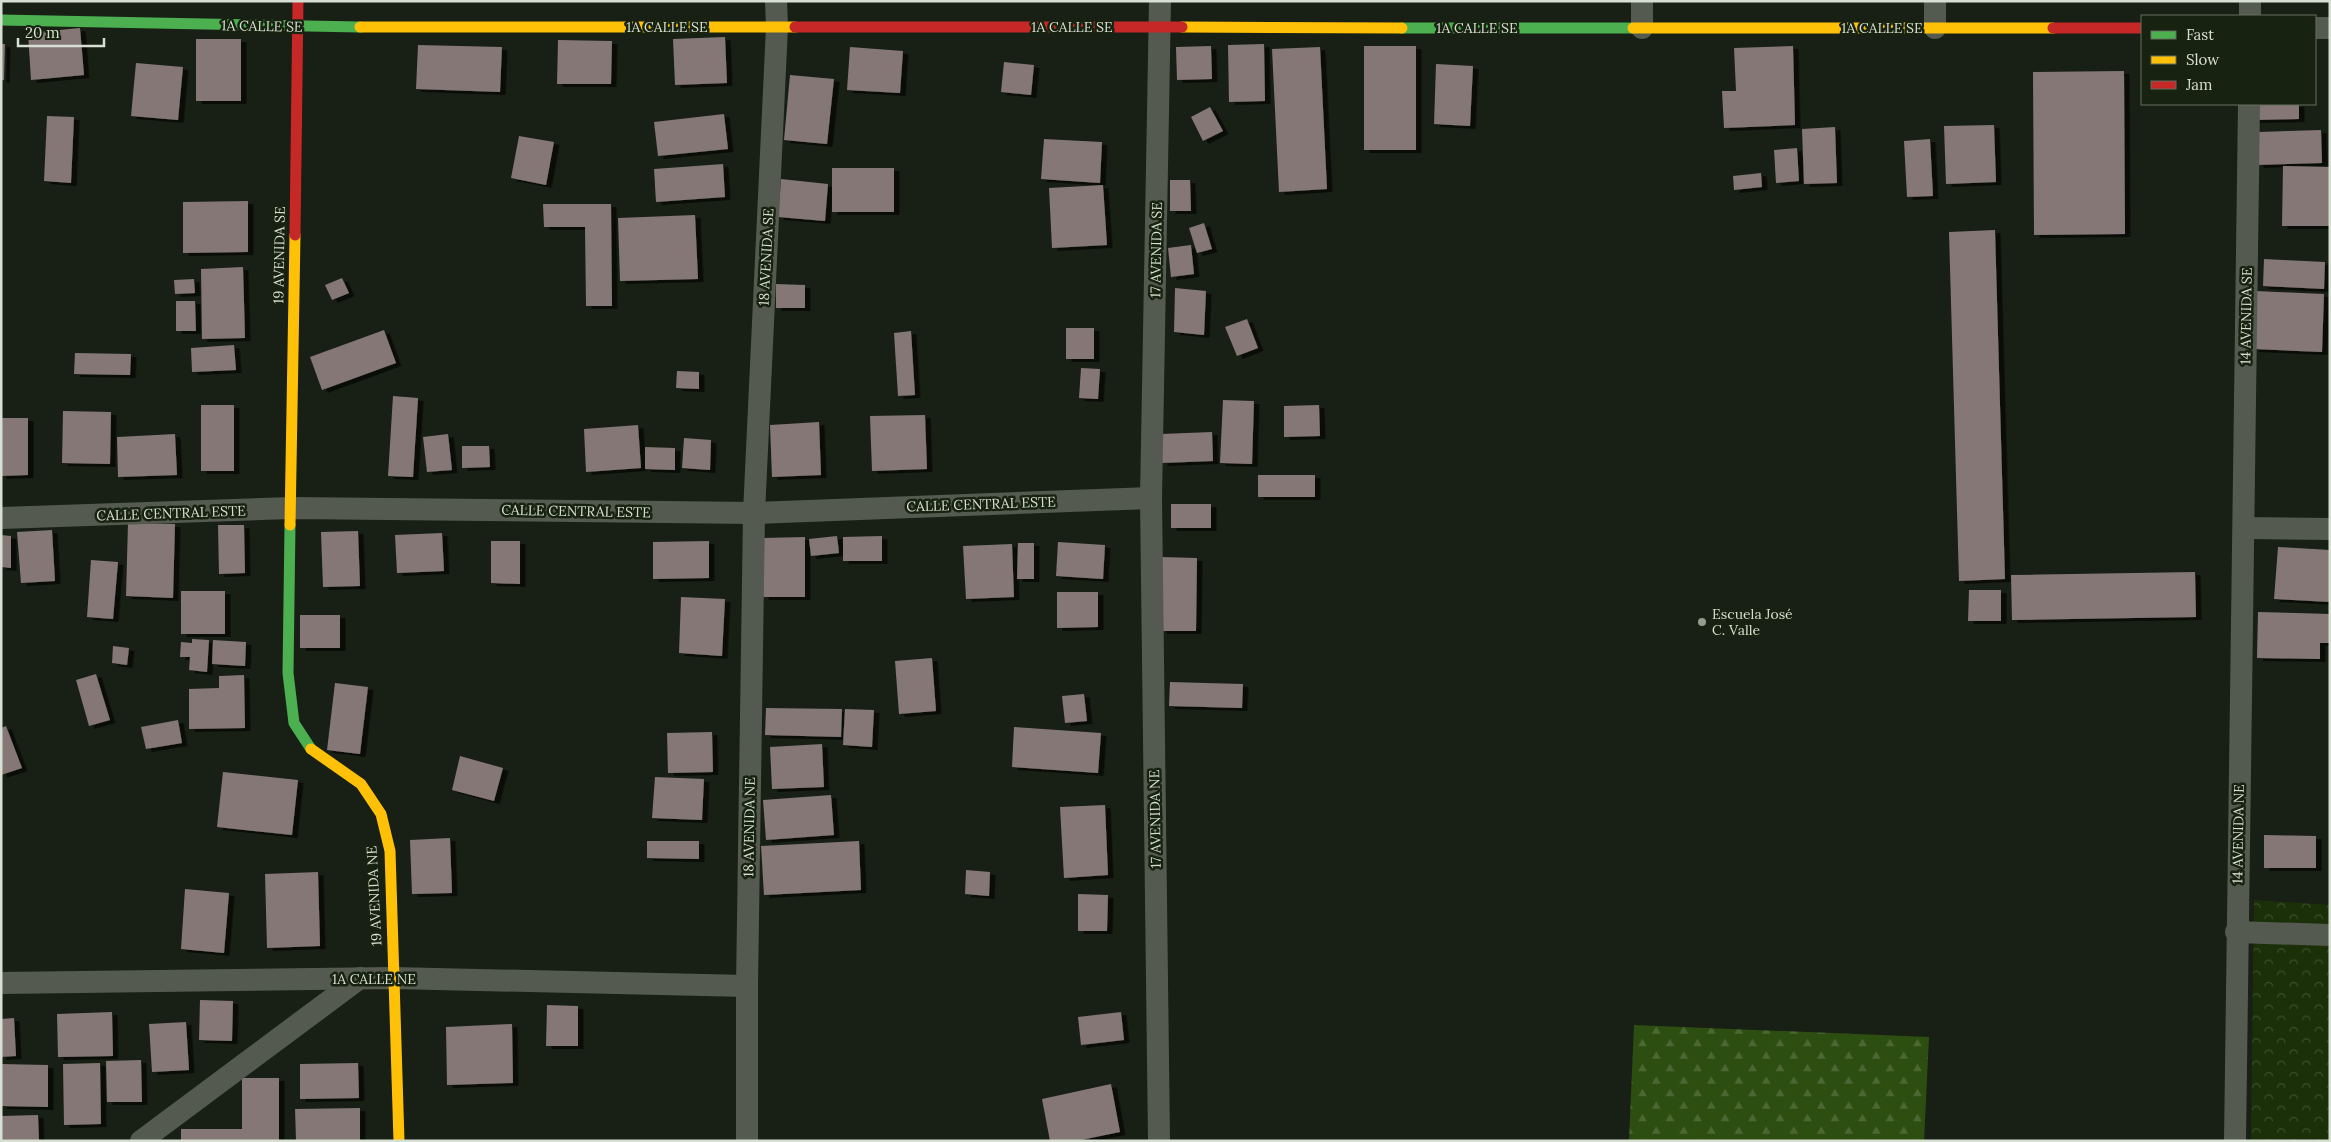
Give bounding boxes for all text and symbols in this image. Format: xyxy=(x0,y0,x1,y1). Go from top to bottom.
scale bar xyxy=(18,15,104,47)
legend xyxy=(2141,15,2316,105)
street label: 1A CALLE SE xyxy=(221,16,303,36)
street label: 1A CALLE SE xyxy=(626,18,708,36)
street label: 1A CALLE SE xyxy=(1031,18,1113,36)
street label: 1A CALLE SE xyxy=(1436,19,1518,37)
street label: 1A CALLE SE xyxy=(1841,19,1923,37)
text: 20 m xyxy=(25,23,60,42)
text: Fast xyxy=(2186,25,2214,44)
text: Slow xyxy=(2186,50,2219,69)
text: Jam xyxy=(2185,75,2213,94)
street label: 17 AVENIDA SE xyxy=(1146,202,1166,298)
street label: 19 AVENIDA SE xyxy=(269,206,289,304)
street label: 18 AVENIDA SE xyxy=(754,208,778,306)
street label: 14 AVENIDA SE xyxy=(2236,267,2256,365)
street label: CALLE CENTRAL ESTE xyxy=(906,492,1056,516)
street label: CALLE CENTRAL ESTE xyxy=(96,501,246,525)
street label: CALLE CENTRAL ESTE xyxy=(501,501,651,521)
place label: Escuela José C. Valle xyxy=(1712,605,1793,639)
marker: Escuela José C. Valle xyxy=(1696,616,1708,628)
street label: 17 AVENIDA NE xyxy=(1145,769,1165,868)
street label: 18 AVENIDA NE xyxy=(739,777,759,877)
street label: 14 AVENIDA NE xyxy=(2228,784,2248,884)
street label: 19 AVENIDA NE xyxy=(362,845,386,947)
street label: 1A CALLE NE xyxy=(332,970,416,988)

